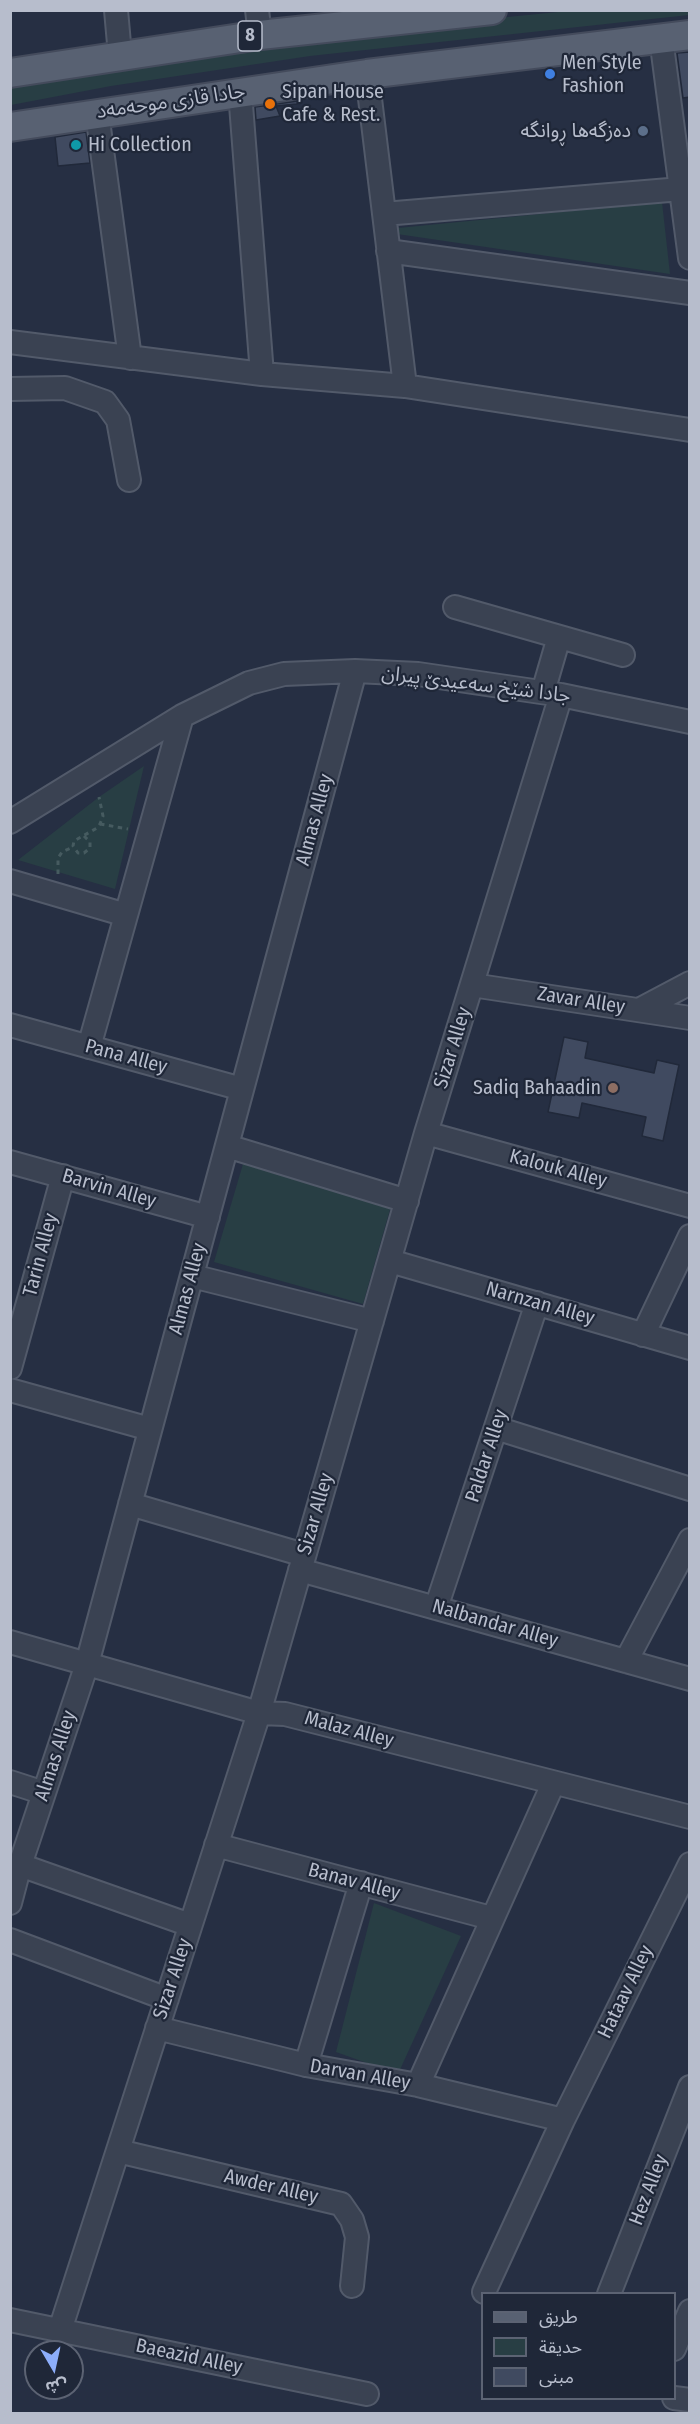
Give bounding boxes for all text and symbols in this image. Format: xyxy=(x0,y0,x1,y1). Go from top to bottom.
road number: 8 xyxy=(238,21,262,51)
place label: Men Style Fashion xyxy=(562,51,642,98)
marker: Men Style Fashion xyxy=(543,67,557,81)
street label: جادا قازی موحەمەد xyxy=(95,80,247,124)
place label: Sipan House Cafe & Rest. xyxy=(282,80,384,127)
marker: Sipan House Cafe & Rest. xyxy=(263,97,277,111)
place label: دەزگەها ڕوانگە xyxy=(521,119,631,143)
marker: دەزگەها ڕوانگە xyxy=(636,124,650,138)
place label: Hi Collection xyxy=(88,133,192,157)
marker: Hi Collection xyxy=(69,138,83,152)
street label: جادا شێخ سەعیدێ پیران xyxy=(380,661,572,709)
street label: Almas Alley xyxy=(291,772,339,868)
street label: Zavar Alley xyxy=(535,982,627,1020)
street label: Sizar Alley xyxy=(429,1004,477,1092)
street label: Pana Alley xyxy=(82,1035,170,1079)
place label: Sadiq Bahaadin xyxy=(473,1076,601,1100)
marker: Sadiq Bahaadin xyxy=(606,1081,620,1095)
street label: Kalouk Alley xyxy=(507,1144,609,1194)
street label: Barvin Alley xyxy=(59,1164,159,1214)
street label: Tarin Alley xyxy=(18,1211,64,1299)
street label: Almas Alley xyxy=(164,1241,212,1337)
street label: Narnzan Alley xyxy=(483,1277,597,1331)
street label: Paldar Alley xyxy=(461,1407,513,1505)
street label: Sizar Alley xyxy=(293,1470,339,1558)
street label: Nalbandar Alley xyxy=(429,1595,561,1653)
street label: Malaz Alley xyxy=(302,1707,396,1753)
street label: Almas Alley xyxy=(30,1708,82,1804)
street label: Banav Alley xyxy=(305,1858,403,1906)
street label: Sizar Alley xyxy=(149,1935,197,2023)
street label: Hataav Alley xyxy=(593,1941,659,2043)
street label: Darvan Alley xyxy=(308,2054,412,2096)
street label: Hez Alley xyxy=(625,2151,673,2229)
street label: Awder Alley xyxy=(222,2165,320,2209)
legend xyxy=(481,2292,676,2400)
text: طريق xyxy=(539,2306,578,2328)
street label: Baeazid Alley xyxy=(134,2334,244,2380)
text: حديقة xyxy=(539,2336,582,2358)
north arrow xyxy=(24,2340,84,2400)
text: مبنى xyxy=(539,2366,574,2388)
text: ش xyxy=(44,2375,69,2397)

